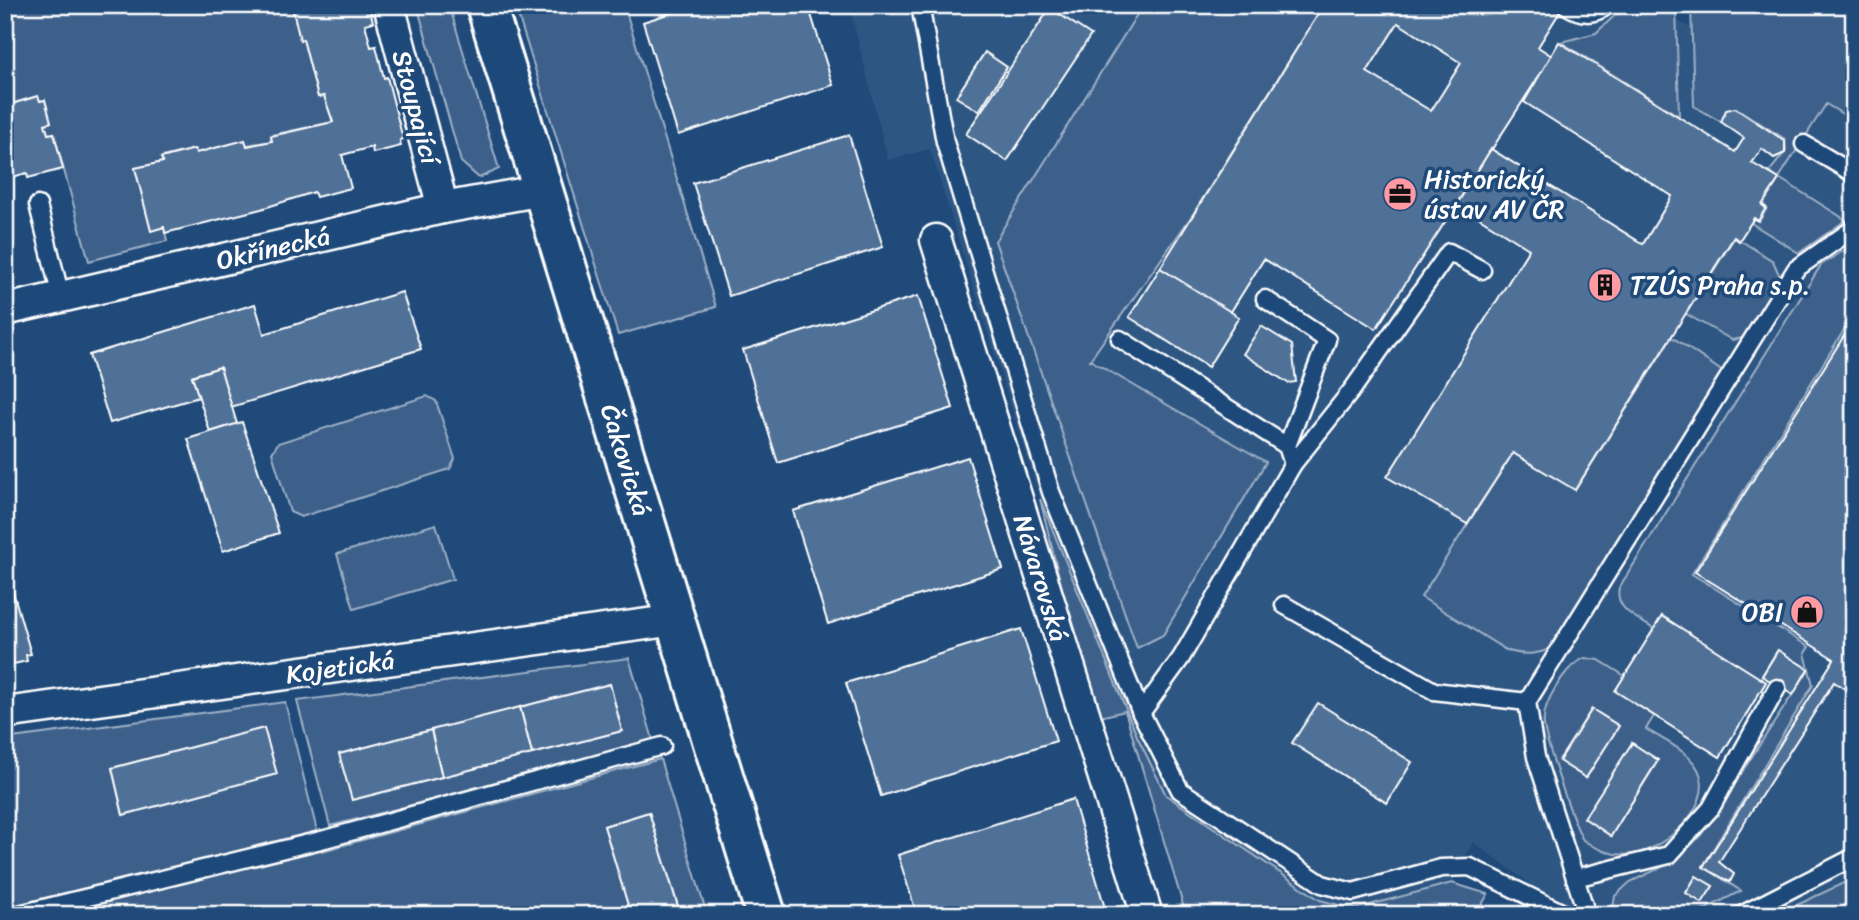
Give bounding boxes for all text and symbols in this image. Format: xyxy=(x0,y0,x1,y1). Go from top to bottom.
street label: Stoupající xyxy=(379,45,454,172)
place label: Historický ústav AV ČR xyxy=(1424,156,1564,232)
office icon: Historický ústav AV ČR xyxy=(1381,175,1419,213)
street label: Okřínecká xyxy=(211,213,335,283)
place label: TZÚS Praha s.p. xyxy=(1630,262,1810,308)
building icon: TZÚS Praha s.p. xyxy=(1586,266,1624,304)
street label: Čakovická xyxy=(587,398,665,522)
street label: Návarovská xyxy=(1000,509,1082,647)
place label: OBI xyxy=(1742,589,1783,635)
shop icon: OBI xyxy=(1788,593,1826,631)
street label: Kojetická xyxy=(283,637,397,697)

